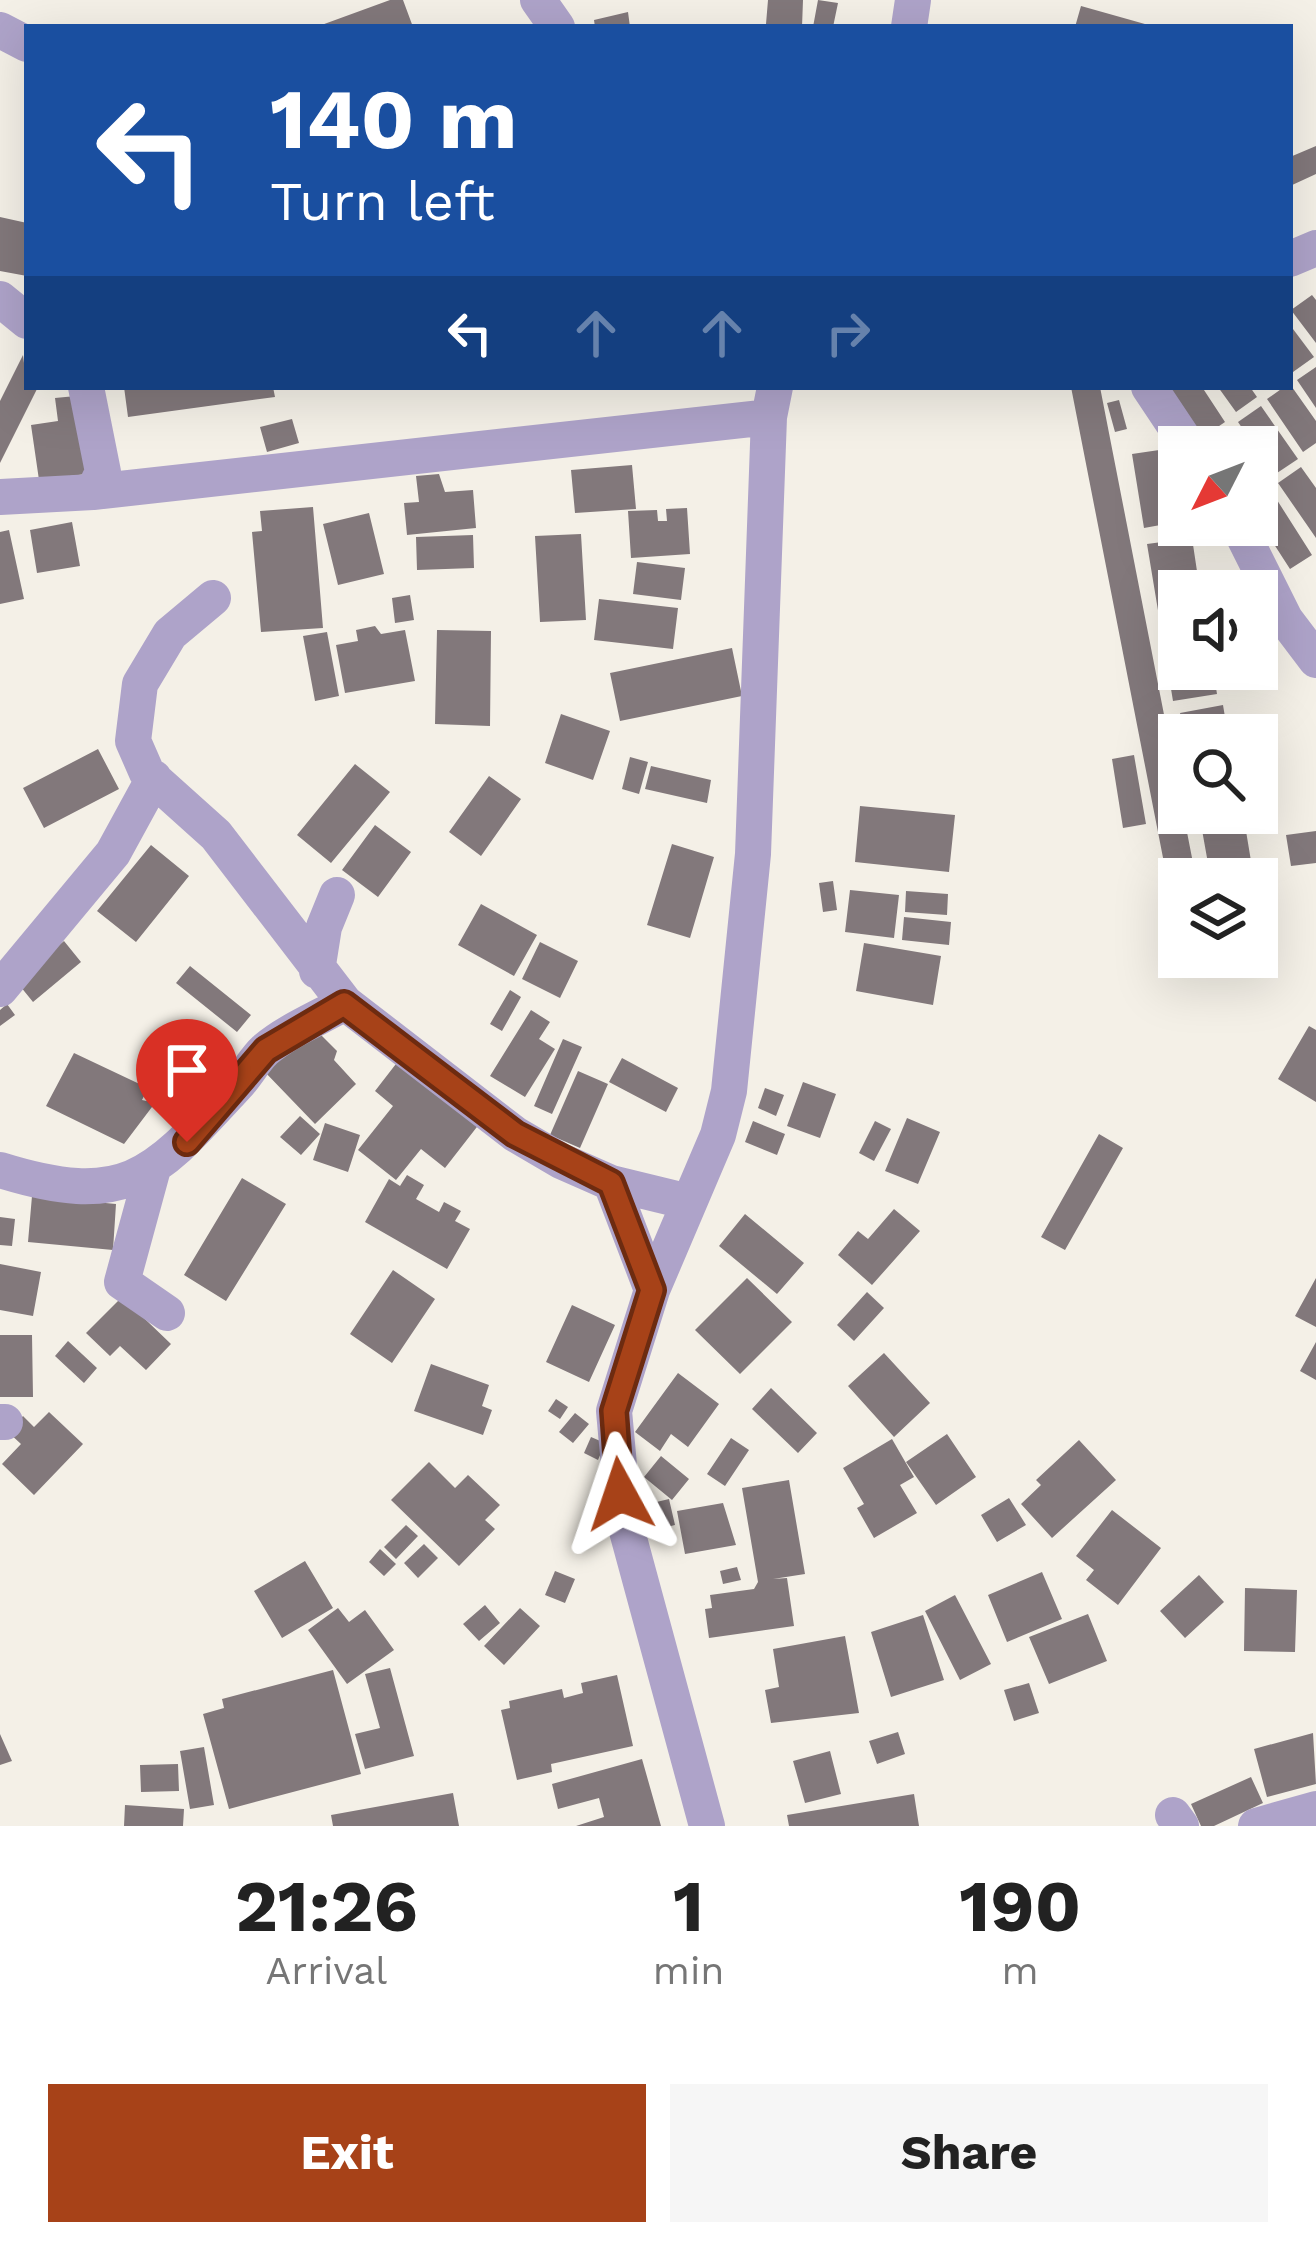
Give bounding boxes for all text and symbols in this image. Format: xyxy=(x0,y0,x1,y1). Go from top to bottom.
text: 140 m xyxy=(270,70,518,168)
icon: left xyxy=(72,72,228,228)
text: Turn left xyxy=(270,170,495,233)
icon: left xyxy=(437,300,503,366)
icon: ahead xyxy=(563,300,629,366)
icon: ahead xyxy=(689,300,755,366)
icon: right xyxy=(815,300,881,366)
north arrow xyxy=(1158,426,1278,546)
map controls xyxy=(1158,426,1278,978)
button: sound xyxy=(1158,570,1278,690)
button: search xyxy=(1158,714,1278,834)
button: layers xyxy=(1158,858,1278,978)
pin xyxy=(136,1019,238,1142)
icon: arrive xyxy=(154,1037,220,1103)
position arrow xyxy=(557,1431,683,1557)
text: 21:26 xyxy=(235,1864,418,1948)
text: 1 xyxy=(673,1864,704,1948)
text: 190 xyxy=(959,1864,1081,1948)
text: Arrival xyxy=(266,1948,387,1993)
text: min xyxy=(653,1948,724,1993)
text: m xyxy=(1002,1948,1039,1993)
button: Exit xyxy=(48,2084,646,2222)
button: Share xyxy=(670,2084,1268,2222)

